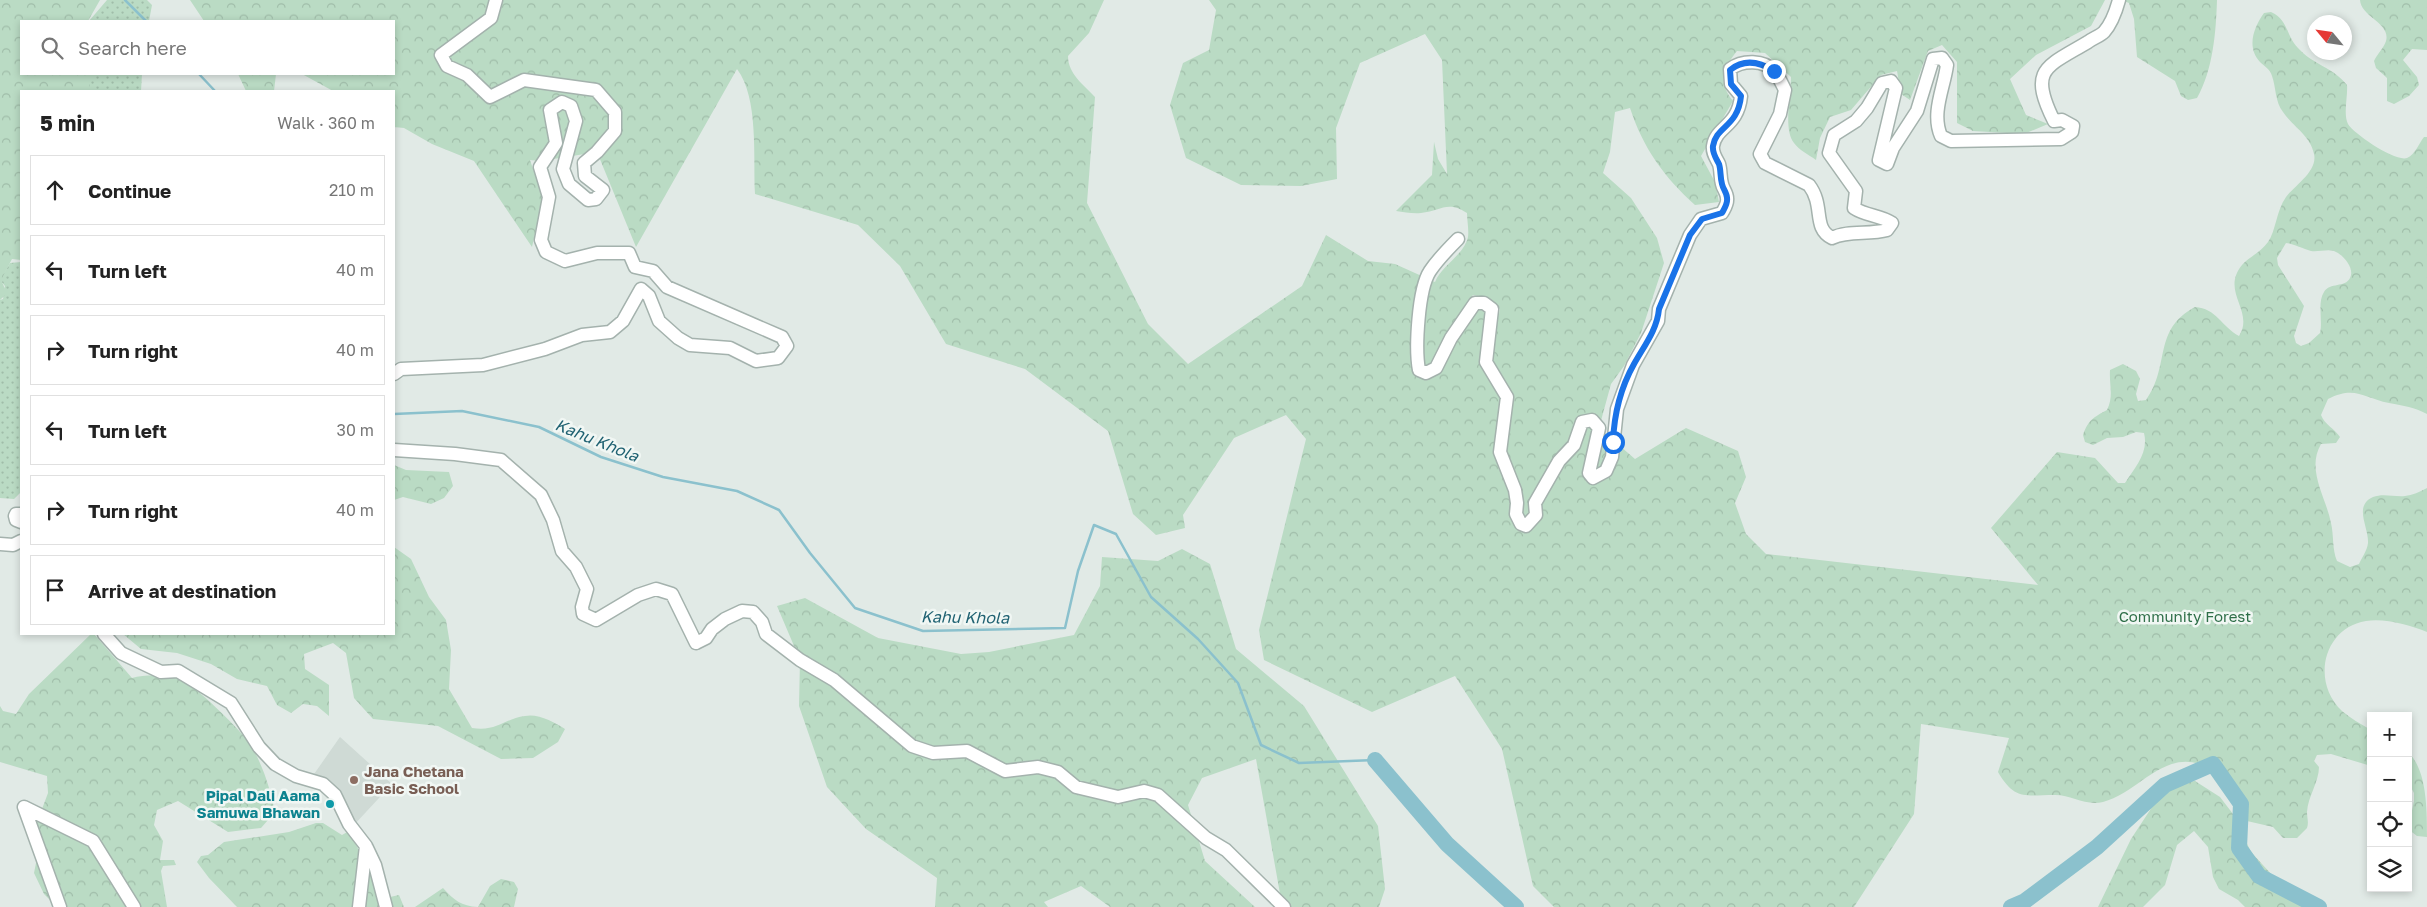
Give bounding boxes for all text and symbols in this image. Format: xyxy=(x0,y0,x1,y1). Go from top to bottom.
north arrow xyxy=(2307,15,2352,60)
search box xyxy=(20,20,395,75)
icon: search xyxy=(38,34,66,62)
text: Search here xyxy=(78,36,187,59)
route end xyxy=(1763,60,1786,83)
text: 5 min xyxy=(40,110,95,136)
text: Walk · 360 m xyxy=(277,113,375,133)
icon: ahead xyxy=(41,176,69,204)
text: Continue xyxy=(88,179,171,202)
text: 210 m xyxy=(329,180,374,200)
icon: left xyxy=(41,256,69,284)
text: Turn left xyxy=(88,259,167,282)
text: 40 m xyxy=(336,260,374,280)
icon: right xyxy=(41,336,69,364)
text: Turn right xyxy=(88,339,178,362)
text: 40 m xyxy=(336,340,374,360)
water label: Kahu Khola xyxy=(552,414,642,466)
icon: left xyxy=(41,416,69,444)
text: Turn left xyxy=(88,419,167,442)
text: 30 m xyxy=(337,420,374,440)
route start xyxy=(1602,431,1625,454)
icon: right xyxy=(41,496,69,524)
text: Turn right xyxy=(88,499,178,522)
text: 40 m xyxy=(336,500,374,520)
icon: arrive xyxy=(41,576,69,604)
text: Arrive at destination xyxy=(88,579,276,602)
water label: Kahu Khola xyxy=(921,606,1010,628)
park label: Community Forest xyxy=(2119,607,2251,625)
map controls xyxy=(2367,712,2412,892)
button: + xyxy=(2367,712,2412,757)
button: − xyxy=(2367,757,2412,802)
place label: Jana Chetana Basic School xyxy=(364,762,464,797)
marker: Jana Chetana Basic School xyxy=(348,774,360,786)
place label: Pipal Dali Aama Samuwa Bhawan xyxy=(197,786,320,821)
marker: Pipal Dali Aama Samuwa Bhawan xyxy=(324,798,336,810)
button: locate xyxy=(2367,802,2412,847)
button: layers xyxy=(2367,847,2412,892)

